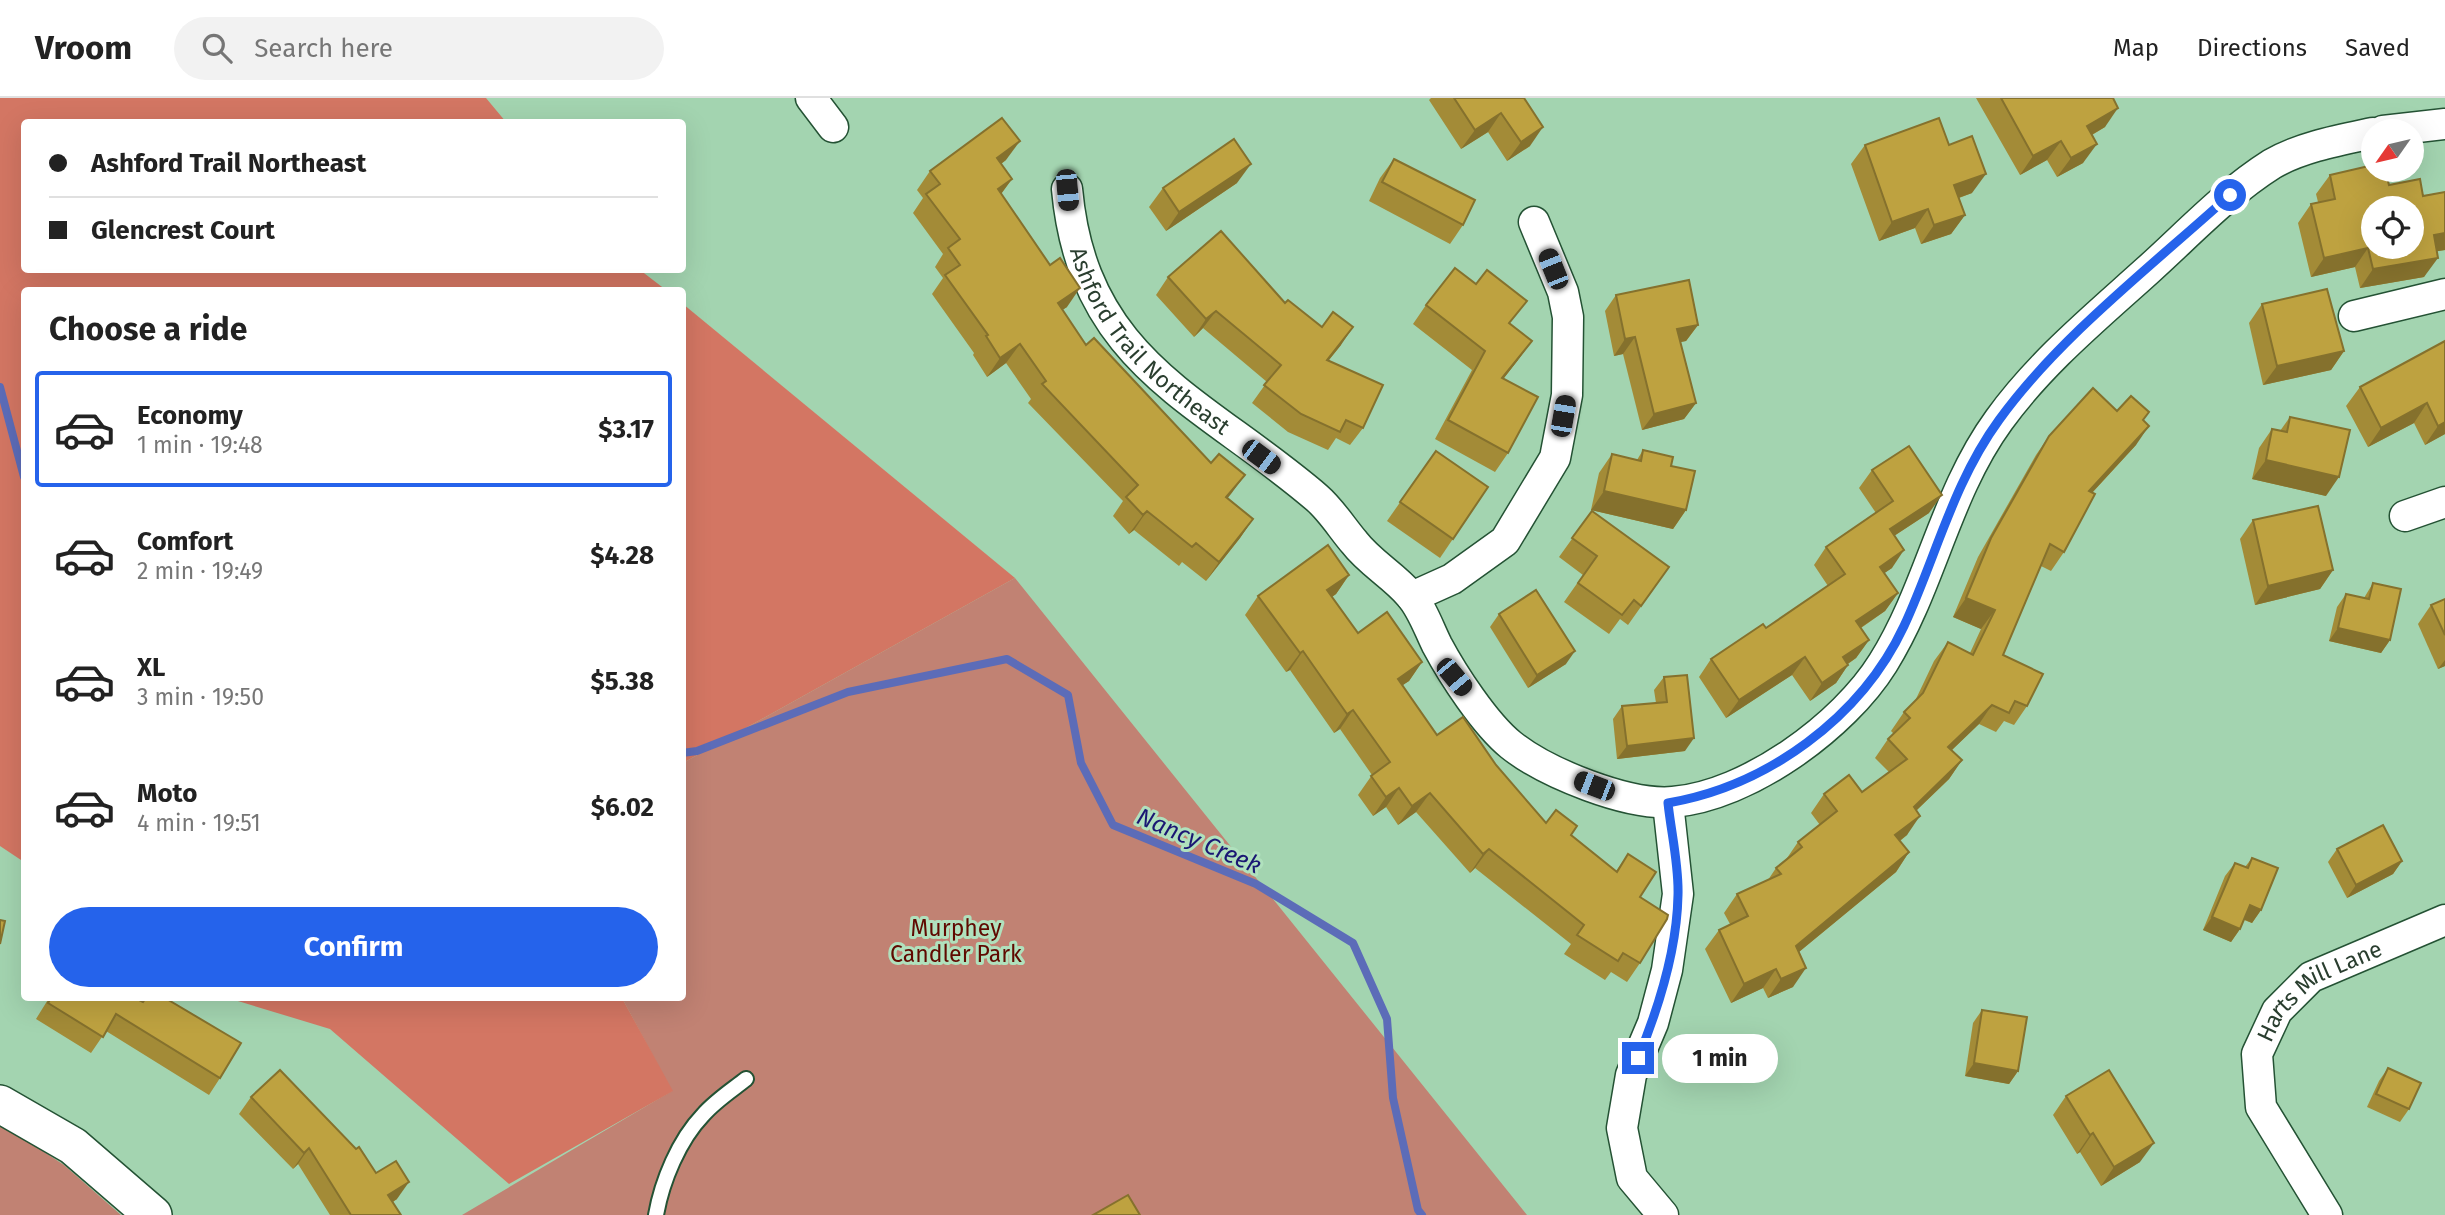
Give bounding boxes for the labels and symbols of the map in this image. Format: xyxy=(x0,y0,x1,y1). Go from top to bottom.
north arrow xyxy=(2361,119,2424,182)
car xyxy=(1055,168,1080,212)
route start xyxy=(2214,179,2246,211)
street label: Ashford Trail Northeast xyxy=(1064,244,1236,441)
car xyxy=(1536,246,1571,292)
car xyxy=(1550,393,1577,439)
car xyxy=(1238,436,1285,478)
car xyxy=(1433,654,1476,700)
car xyxy=(1571,769,1618,803)
water label: Nancy Creek xyxy=(1133,802,1265,880)
park label: Murphey Candler Park xyxy=(890,914,1022,968)
street label: Harts Mill Lane xyxy=(2251,934,2386,1046)
callout: 1 min xyxy=(1662,1034,1778,1082)
route end xyxy=(1622,1042,1654,1074)

